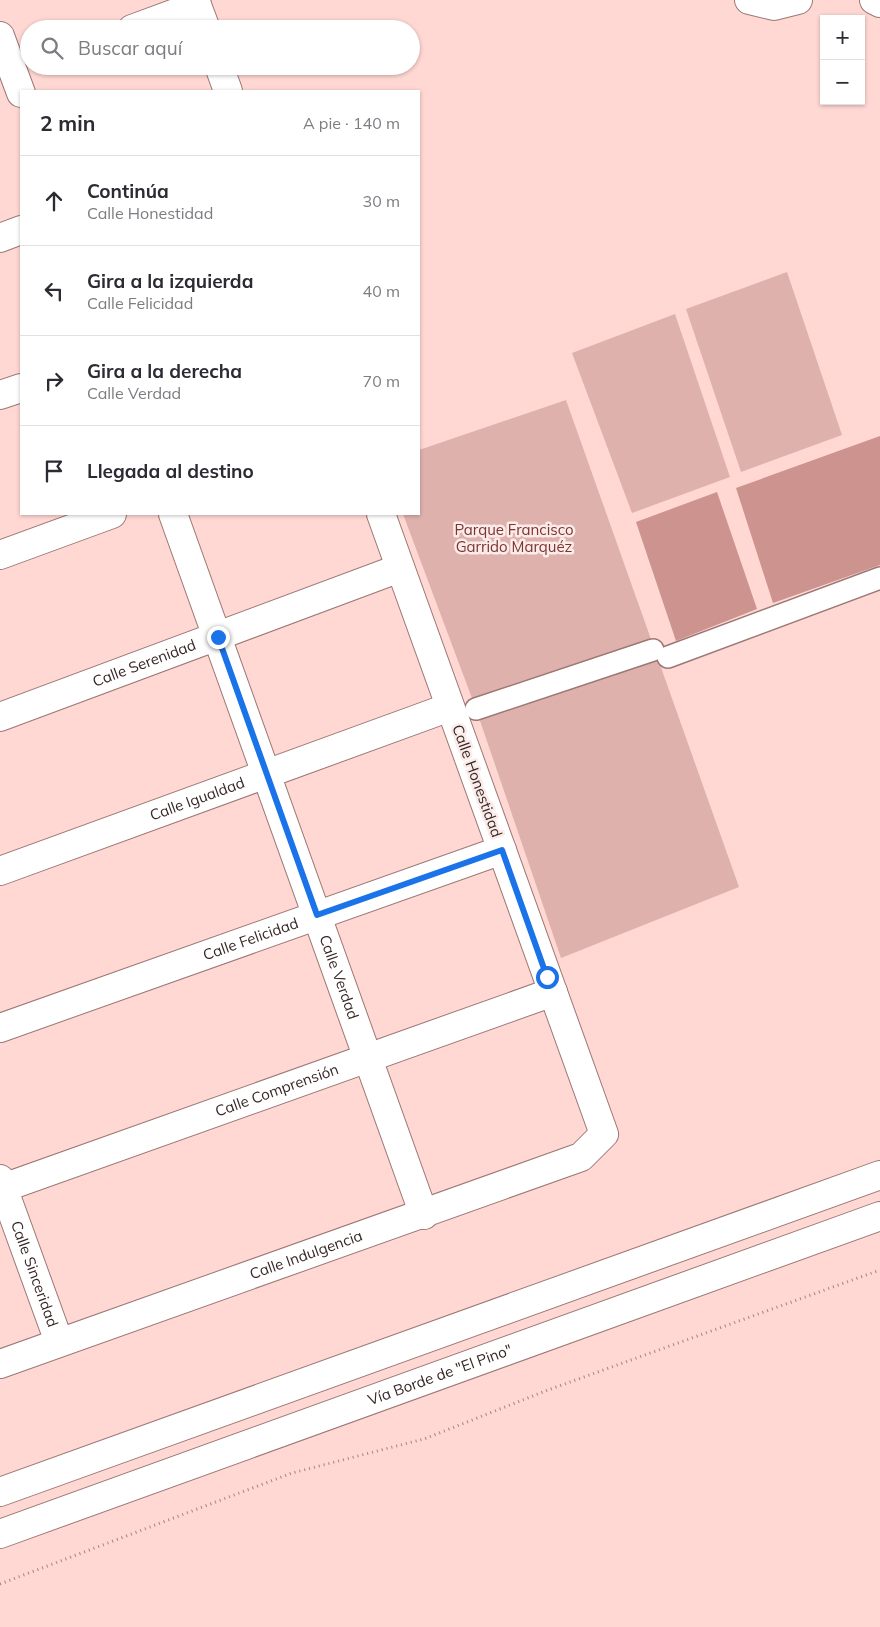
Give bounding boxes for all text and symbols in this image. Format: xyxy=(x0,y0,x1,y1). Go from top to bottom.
map controls xyxy=(820,15,865,105)
button: + xyxy=(820,15,865,60)
search box xyxy=(20,20,420,75)
icon: search xyxy=(38,34,66,62)
text: Buscar aquí xyxy=(78,36,182,60)
button: − xyxy=(820,60,865,105)
text: 2 min xyxy=(40,110,95,136)
text: A pie · 140 m xyxy=(303,113,400,133)
text: Continúa xyxy=(87,179,169,203)
icon: ahead xyxy=(40,187,68,215)
text: 30 m xyxy=(363,191,400,211)
text: Calle Honestidad xyxy=(87,203,213,223)
text: Gira a la izquierda xyxy=(87,269,253,293)
icon: left xyxy=(40,277,68,305)
text: 40 m xyxy=(363,281,400,301)
text: Calle Felicidad xyxy=(87,293,193,313)
text: Gira a la derecha xyxy=(87,359,242,383)
icon: right xyxy=(40,367,68,395)
text: 70 m xyxy=(363,371,400,391)
text: Calle Verdad xyxy=(87,383,181,403)
icon: arrive xyxy=(40,457,68,485)
text: Llegada al destino xyxy=(87,459,254,483)
park label: Parque Francisco Garrido Marquéz xyxy=(454,520,574,556)
route end xyxy=(207,626,230,649)
street label: Calle Serenidad xyxy=(90,635,198,691)
street label: Calle Honestidad xyxy=(448,722,507,840)
street label: Calle Igualdad xyxy=(147,773,247,825)
street label: Calle Felicidad xyxy=(200,913,301,964)
street label: Calle Verdad xyxy=(315,932,363,1022)
route start xyxy=(536,966,559,989)
street label: Calle Comprensión xyxy=(213,1059,341,1121)
street label: Calle Sinceridad xyxy=(7,1218,63,1329)
street label: Calle Indulgencia xyxy=(247,1226,365,1283)
street label: Vía Borde de "El Pino" xyxy=(365,1340,515,1409)

